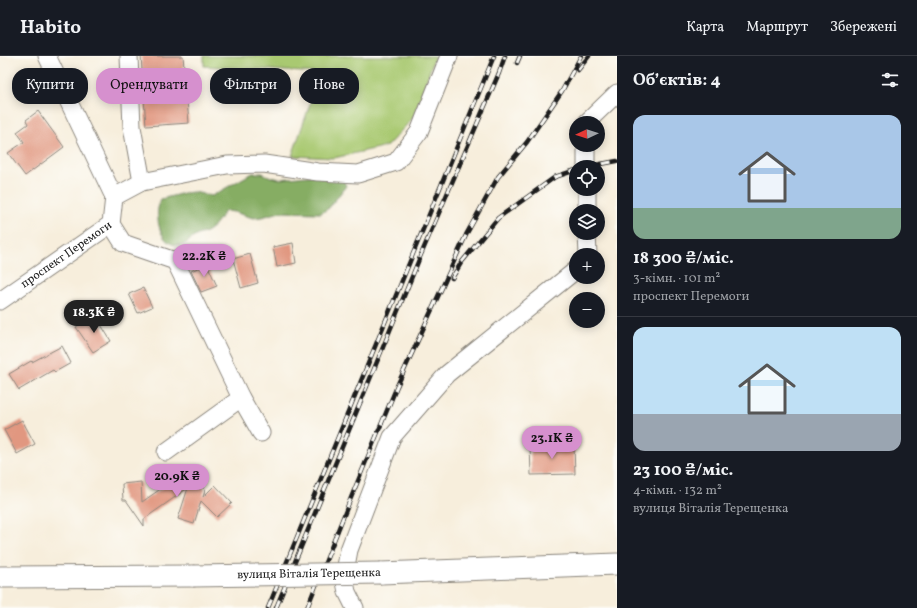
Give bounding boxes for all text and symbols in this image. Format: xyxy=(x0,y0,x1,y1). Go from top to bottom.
text: Habito xyxy=(20,15,81,41)
text: Карта xyxy=(686,18,724,37)
text: Маршрут xyxy=(746,18,808,37)
text: Збережені xyxy=(830,18,897,37)
chip: Купити xyxy=(12,68,88,104)
chip: Орендувати xyxy=(96,68,202,104)
chip: Фільтри xyxy=(210,68,291,104)
chip: Нове xyxy=(299,68,359,104)
text: Об’єктів: 4 xyxy=(633,69,721,92)
icon: filters xyxy=(879,69,901,91)
north arrow xyxy=(569,116,605,152)
map controls xyxy=(569,116,605,328)
icon: home xyxy=(731,141,803,213)
button: locate xyxy=(569,160,605,196)
button: layers xyxy=(569,204,605,240)
street label: проспект Перемоги xyxy=(18,218,115,292)
pin: 22.2K ₴ xyxy=(167,244,241,278)
text: 18 300 ₴/міс. xyxy=(633,247,734,270)
text: 22.2K ₴ xyxy=(182,248,226,266)
button: + xyxy=(569,248,605,284)
text: 3-кімн. · 101 m² xyxy=(633,270,720,288)
text: проспект Перемоги xyxy=(633,288,749,306)
button: − xyxy=(569,292,605,328)
pin: 18.3K ₴ xyxy=(57,300,131,334)
text: 18.3K ₴ xyxy=(73,304,115,322)
icon: home xyxy=(731,353,803,425)
pin: 23.1K ₴ xyxy=(515,426,589,460)
text: 23.1K ₴ xyxy=(531,430,573,448)
text: 23 100 ₴/міс. xyxy=(633,459,733,482)
pin: 20.9K ₴ xyxy=(140,464,214,498)
text: 20.9K ₴ xyxy=(154,468,200,486)
text: 4-кімн. · 132 m² xyxy=(633,482,722,500)
text: вулиця Віталія Терещенка xyxy=(633,500,788,518)
street label: вулиця Віталія Терещенка xyxy=(237,565,381,583)

